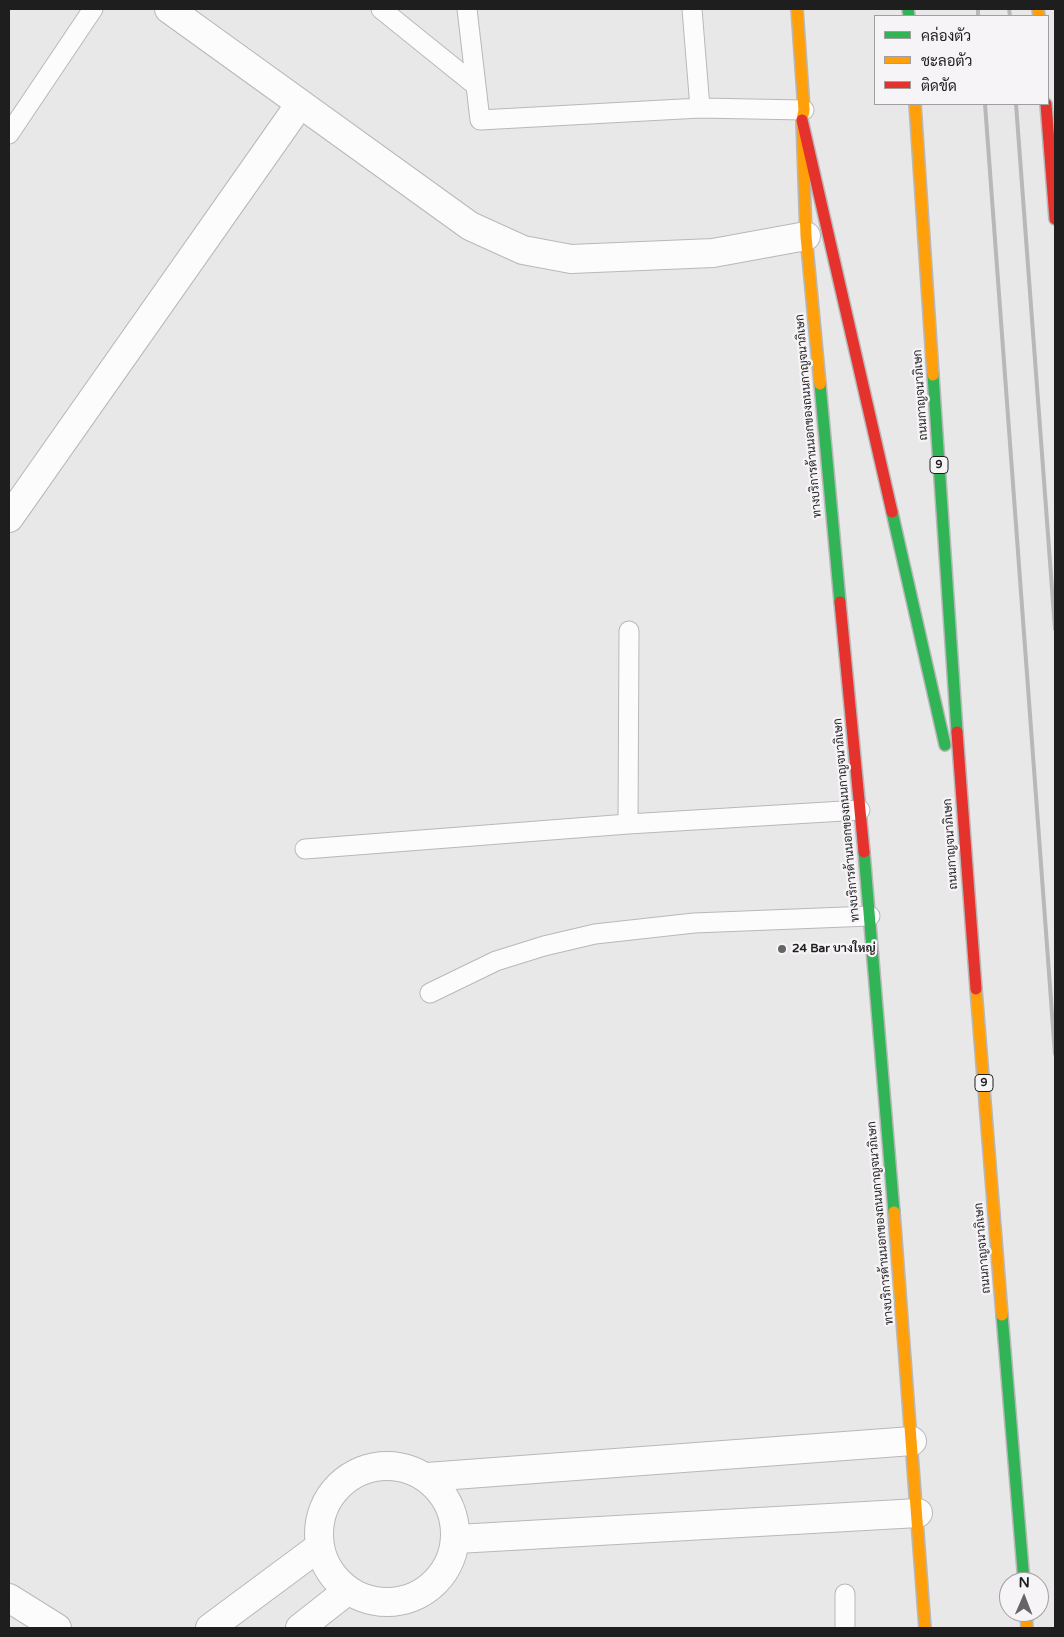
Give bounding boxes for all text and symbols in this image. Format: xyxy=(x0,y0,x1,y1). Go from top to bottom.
legend xyxy=(874,15,1049,105)
text: คล่องตัว xyxy=(921,27,971,45)
text: ชะลอตัว xyxy=(921,52,972,70)
text: ติดขัด xyxy=(921,77,957,95)
street label: ทางบริการด้านนอกของถนนกาญจนาภิเษก xyxy=(793,314,825,518)
street label: ถนนกาญจนาภิเษก xyxy=(911,349,931,441)
road number: 9 xyxy=(930,456,948,474)
street label: ทางบริการด้านนอกของถนนกาญจนาภิเษก xyxy=(831,718,863,922)
street label: ถนนกาญจนาภิเษก xyxy=(941,798,961,890)
place label: 24 Bar บางใหญ่ xyxy=(792,942,876,956)
marker: 24 Bar บางใหญ่ xyxy=(776,943,788,955)
road number: 9 xyxy=(975,1074,993,1092)
street label: ทางบริการด้านนอกของถนนกาญจนาภิเษก xyxy=(865,1121,897,1325)
street label: ถนนกาญจนาภิเษก xyxy=(972,1202,994,1294)
north arrow xyxy=(999,1572,1049,1622)
text: N xyxy=(1018,1574,1030,1591)

